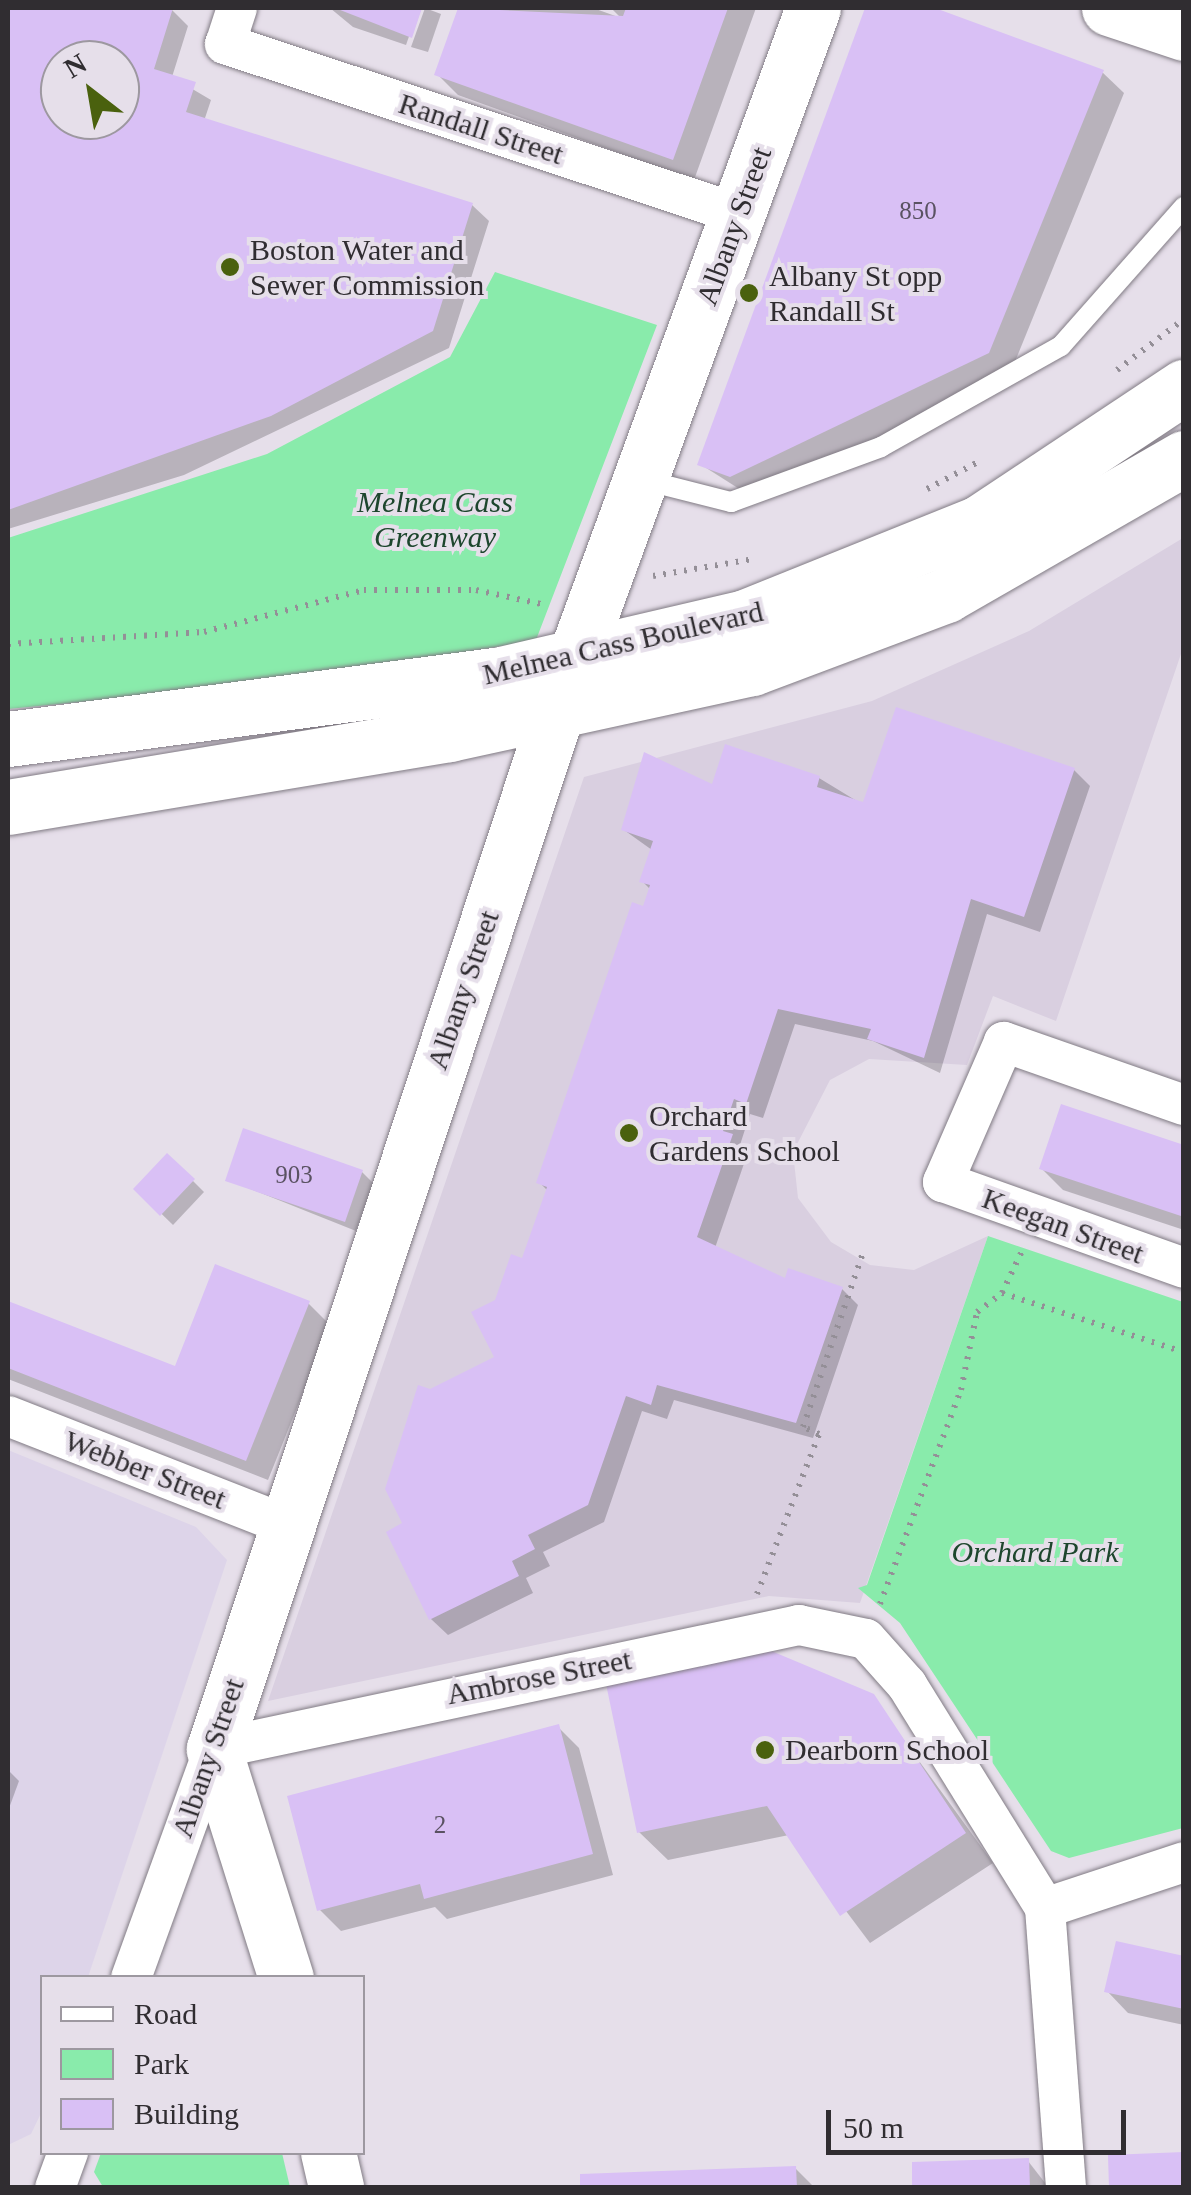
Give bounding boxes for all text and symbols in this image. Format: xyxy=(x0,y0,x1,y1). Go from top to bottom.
north arrow xyxy=(40,40,140,140)
text: N xyxy=(59,47,92,84)
street label: Randall Street xyxy=(394,85,568,173)
street label: Albany Street xyxy=(689,142,779,310)
house number: 850 xyxy=(899,196,937,226)
place label: Boston Water and Sewer Commission xyxy=(250,232,484,302)
marker: Boston Water and Sewer Commission xyxy=(219,256,241,278)
place label: Albany St opp Randall St xyxy=(769,258,942,328)
marker: Albany St opp Randall St xyxy=(738,282,760,304)
park label: Melnea Cass Greenway xyxy=(357,484,513,554)
street label: Melnea Cass Boulevard xyxy=(479,593,767,693)
street label: Albany Street xyxy=(419,906,507,1074)
place label: Orchard Gardens School xyxy=(649,1098,840,1168)
marker: Orchard Gardens School xyxy=(618,1122,640,1144)
house number: 903 xyxy=(275,1160,313,1190)
street label: Keegan Street xyxy=(977,1180,1149,1272)
street label: Webber Street xyxy=(59,1423,231,1517)
park label: Orchard Park xyxy=(952,1534,1118,1570)
street label: Ambrose Street xyxy=(444,1641,634,1713)
street label: Albany Street xyxy=(164,1674,252,1842)
place label: Dearborn School xyxy=(785,1732,989,1768)
marker: Dearborn School xyxy=(754,1739,776,1761)
house number: 2 xyxy=(434,1810,446,1840)
legend xyxy=(40,1975,365,2155)
text: Road xyxy=(134,1997,197,2030)
text: Park xyxy=(134,2047,189,2080)
scale bar xyxy=(831,2090,1131,2152)
text: Building xyxy=(134,2097,239,2130)
text: 50 m xyxy=(843,2111,904,2144)

